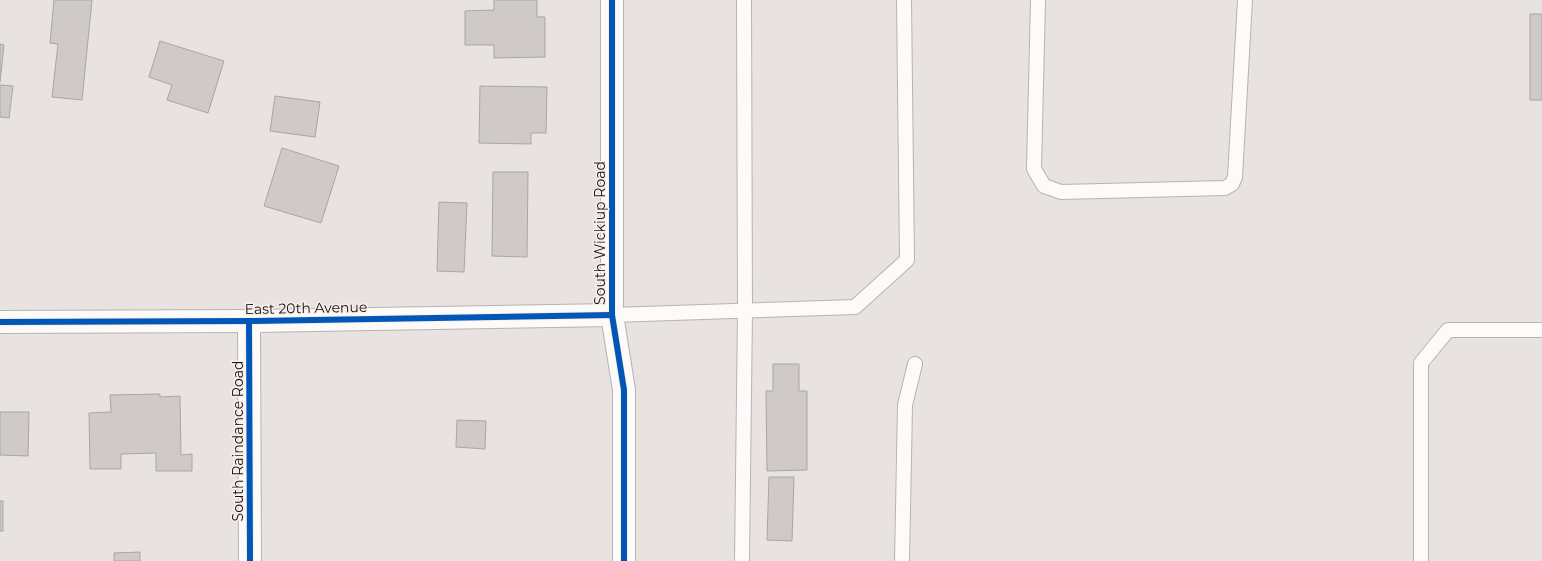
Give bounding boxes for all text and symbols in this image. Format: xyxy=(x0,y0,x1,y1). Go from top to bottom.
street label: South Wickiup Road xyxy=(591,161,609,305)
street label: East 20th Avenue xyxy=(245,298,367,318)
street label: South Raindance Road xyxy=(229,361,247,521)

